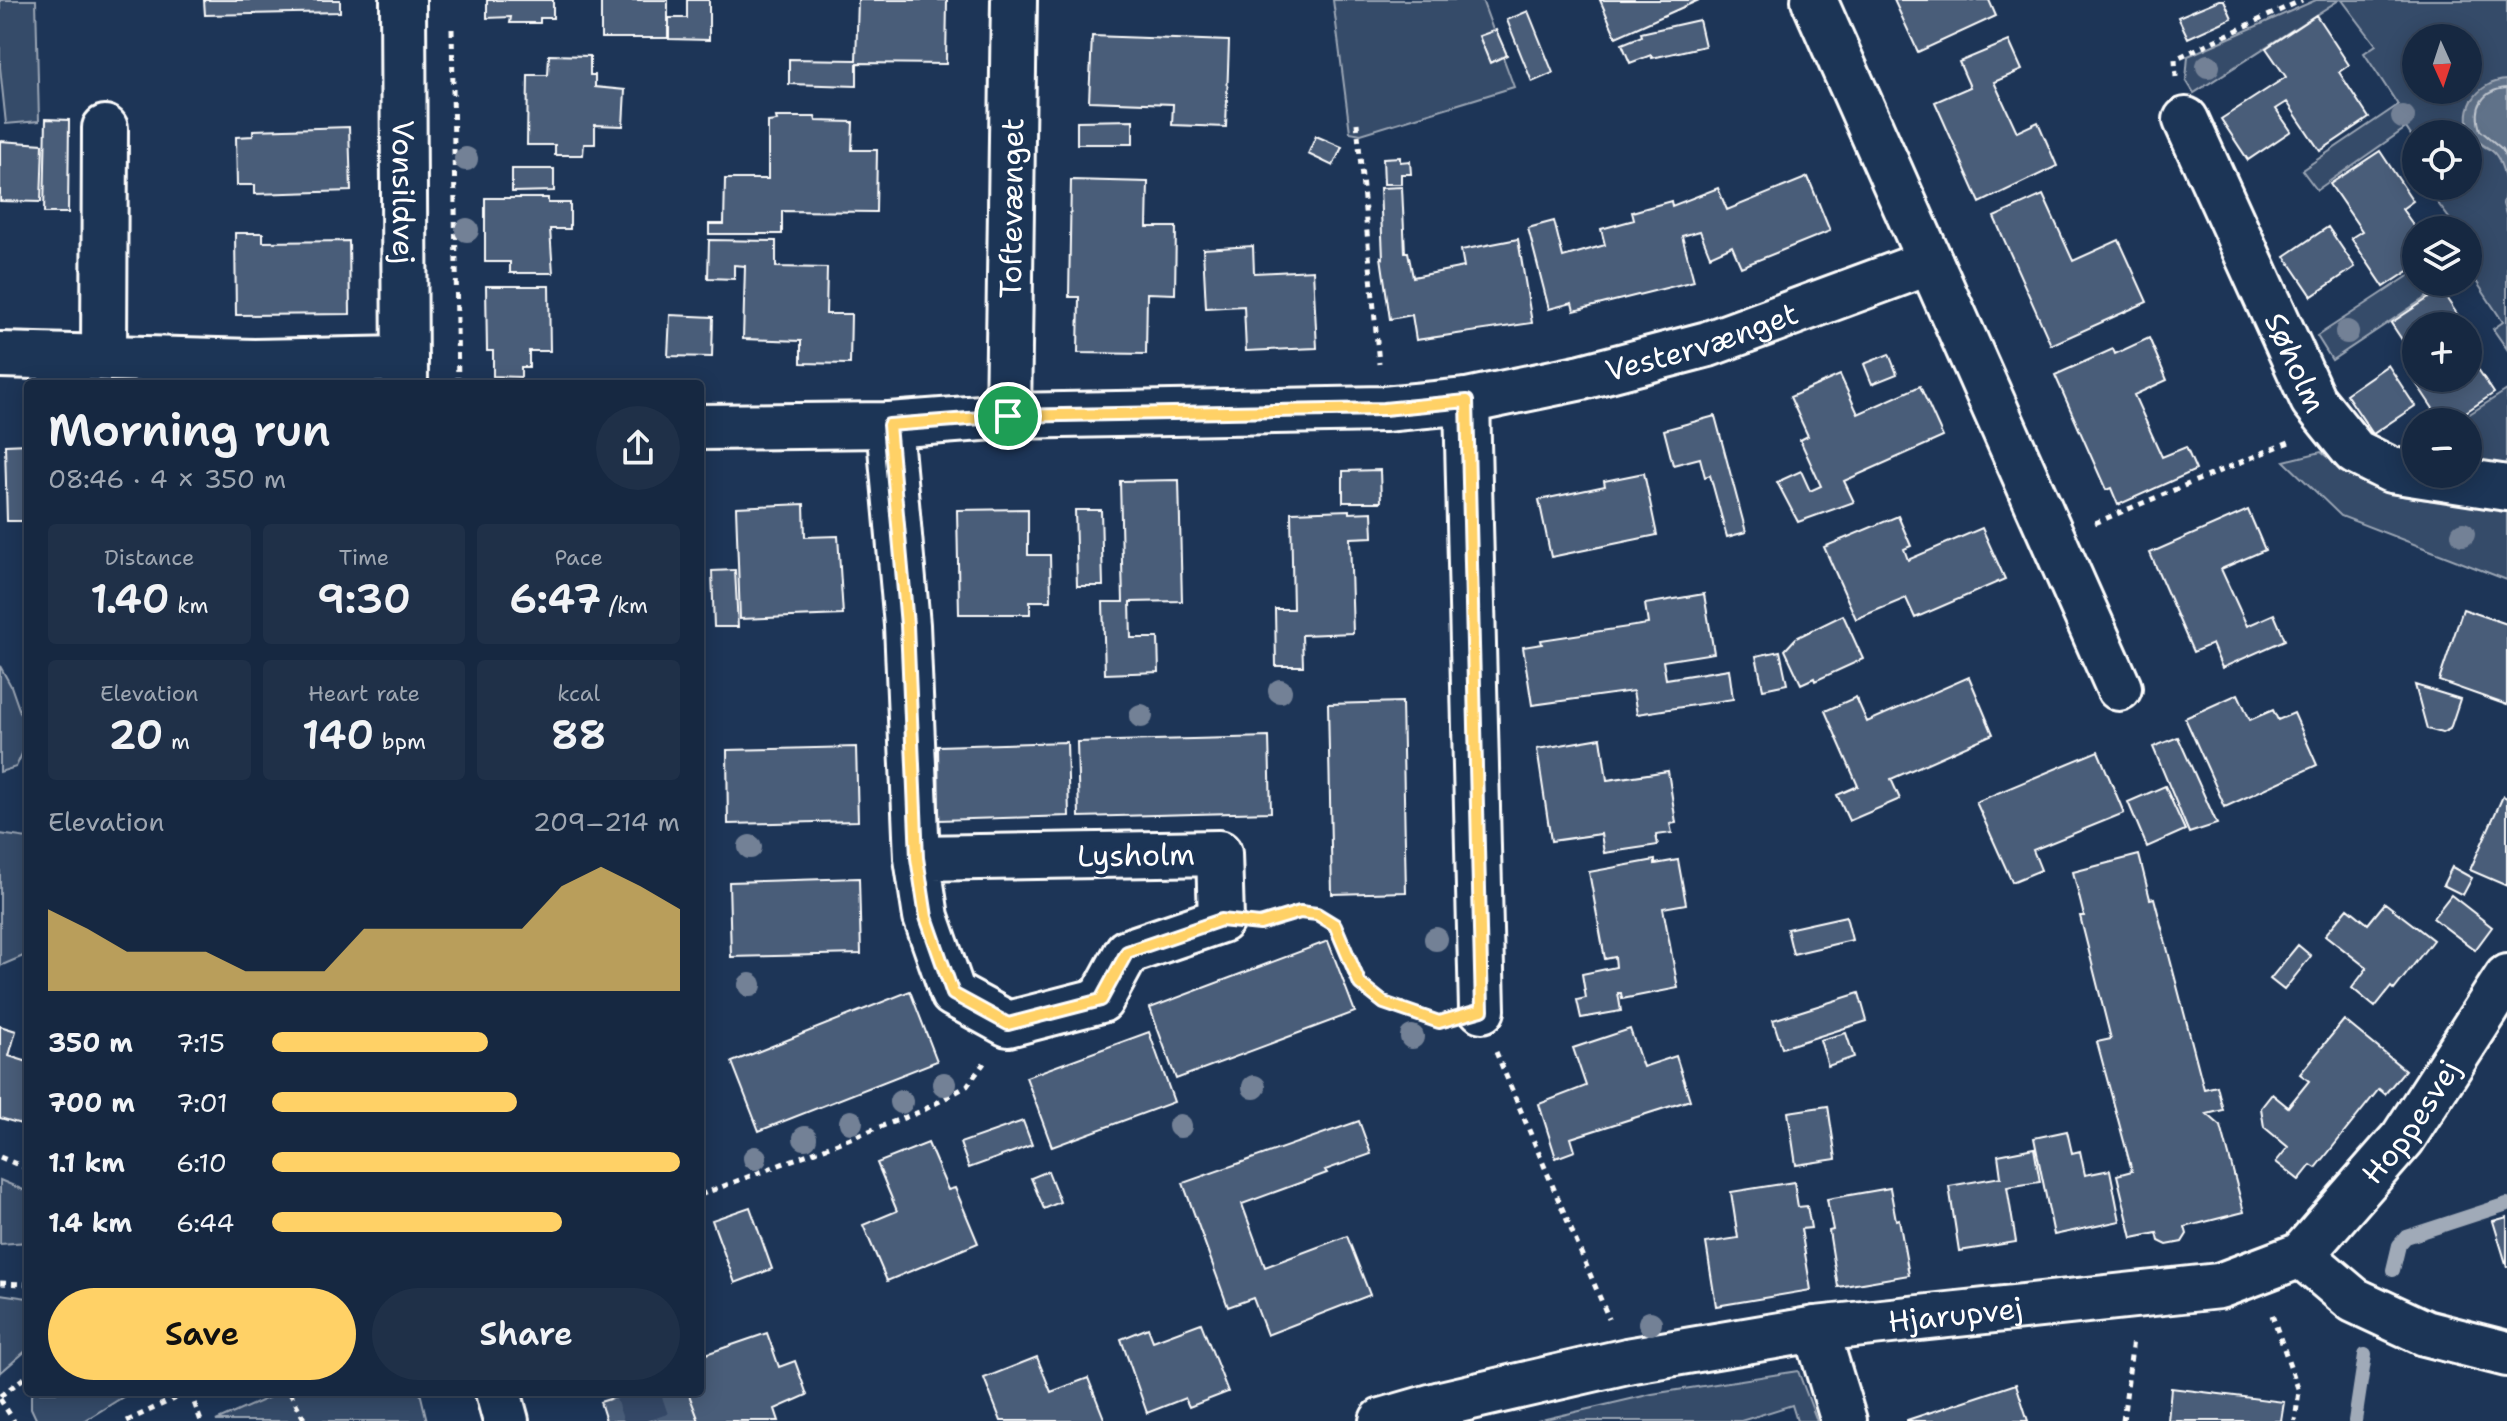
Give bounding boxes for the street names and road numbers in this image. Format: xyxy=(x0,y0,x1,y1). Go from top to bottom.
street label: Toftevænget xyxy=(989,117,1033,299)
street label: Vonsildvej xyxy=(383,120,425,264)
street label: Vestervænget xyxy=(1601,292,1804,391)
street label: Søholm xyxy=(2255,305,2336,419)
street label: Lysholm xyxy=(1077,833,1195,877)
street label: Hoppesvej xyxy=(2352,1051,2469,1192)
street label: Hjarupvej xyxy=(1886,1287,2025,1342)

